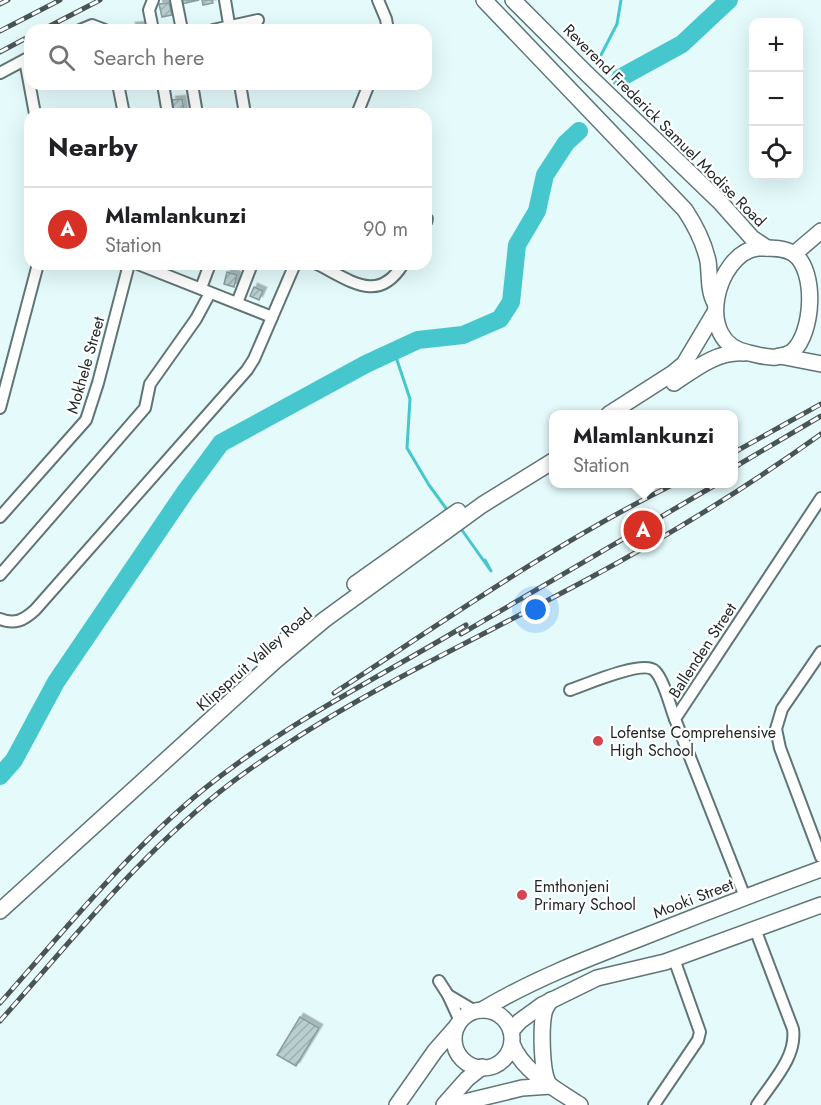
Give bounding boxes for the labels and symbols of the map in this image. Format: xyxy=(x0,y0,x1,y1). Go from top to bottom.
street label: Reverend Frederick Samuel Modise Road xyxy=(558,19,771,232)
street label: Mokhele Street xyxy=(61,314,110,417)
pin: A xyxy=(624,508,662,552)
your location xyxy=(521,595,550,624)
street label: Ballenden Street xyxy=(663,598,742,702)
street label: Klipspruit Valley Road xyxy=(191,603,317,716)
place label: Lofentse Comprehensive High School xyxy=(610,721,776,762)
marker: Lofentse Comprehensive High School xyxy=(591,734,605,748)
street label: Mooki Street xyxy=(650,873,737,924)
place label: Emthonjeni Primary School xyxy=(534,875,636,916)
marker: Emthonjeni Primary School xyxy=(515,888,529,902)

